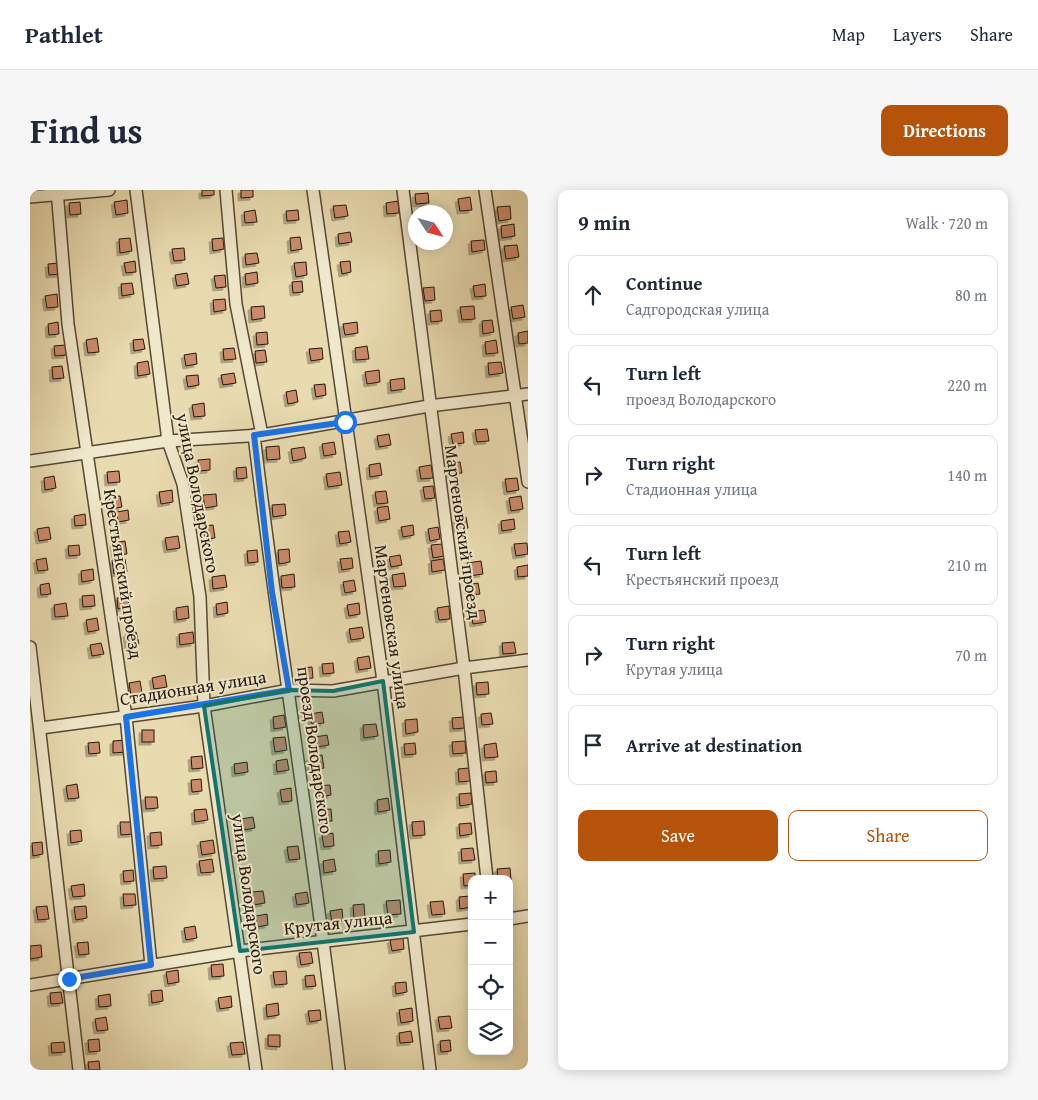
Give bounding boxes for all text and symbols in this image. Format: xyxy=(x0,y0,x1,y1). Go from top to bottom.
text: Pathlet xyxy=(25,17,103,52)
text: Map xyxy=(832,21,865,48)
text: Layers xyxy=(893,21,942,48)
text: Share xyxy=(970,21,1013,48)
text: Find us xyxy=(30,105,143,156)
button: Directions xyxy=(881,105,1008,156)
north arrow xyxy=(408,205,453,250)
text: 9 min xyxy=(578,207,630,238)
text: Walk · 720 m xyxy=(905,211,988,235)
text: Continue xyxy=(626,269,703,297)
icon: ahead xyxy=(579,281,607,309)
text: 80 m xyxy=(955,283,987,307)
text: Садгородская улица xyxy=(626,297,769,321)
text: Turn left xyxy=(626,359,701,387)
icon: left xyxy=(579,371,607,399)
text: 220 m xyxy=(947,373,987,397)
text: проезд Володарского xyxy=(626,387,776,411)
street label: улица Володарского xyxy=(170,410,227,575)
route start xyxy=(334,411,357,434)
street label: Мартеновский проезд xyxy=(438,443,489,621)
text: Turn right xyxy=(626,449,715,477)
icon: right xyxy=(579,461,607,489)
text: 140 m xyxy=(947,463,987,487)
text: Стадионная улица xyxy=(626,477,757,501)
street label: Крестьянский проезд xyxy=(97,487,150,661)
text: Turn left xyxy=(626,539,701,567)
street label: Мартеновская улица xyxy=(368,543,417,711)
icon: left xyxy=(579,551,607,579)
text: 210 m xyxy=(947,553,987,577)
text: Крестьянский проезд xyxy=(626,567,779,591)
text: Turn right xyxy=(626,629,715,657)
icon: right xyxy=(579,641,607,669)
text: 70 m xyxy=(955,643,987,667)
text: Крутая улица xyxy=(626,657,723,681)
street label: Стадионная улица xyxy=(118,663,268,712)
street label: проезд Володарского xyxy=(290,664,341,835)
icon: arrive xyxy=(579,731,607,759)
text: Arrive at destination xyxy=(626,731,802,759)
button: Save xyxy=(578,810,778,861)
button: Share xyxy=(788,810,988,861)
street label: улица Володарского xyxy=(225,811,274,976)
map controls xyxy=(468,875,513,1055)
button: + xyxy=(468,875,513,920)
street label: Крутая улица xyxy=(282,903,394,942)
button: − xyxy=(468,920,513,965)
button: locate xyxy=(468,965,513,1010)
route end xyxy=(58,968,81,991)
button: layers xyxy=(468,1010,513,1055)

